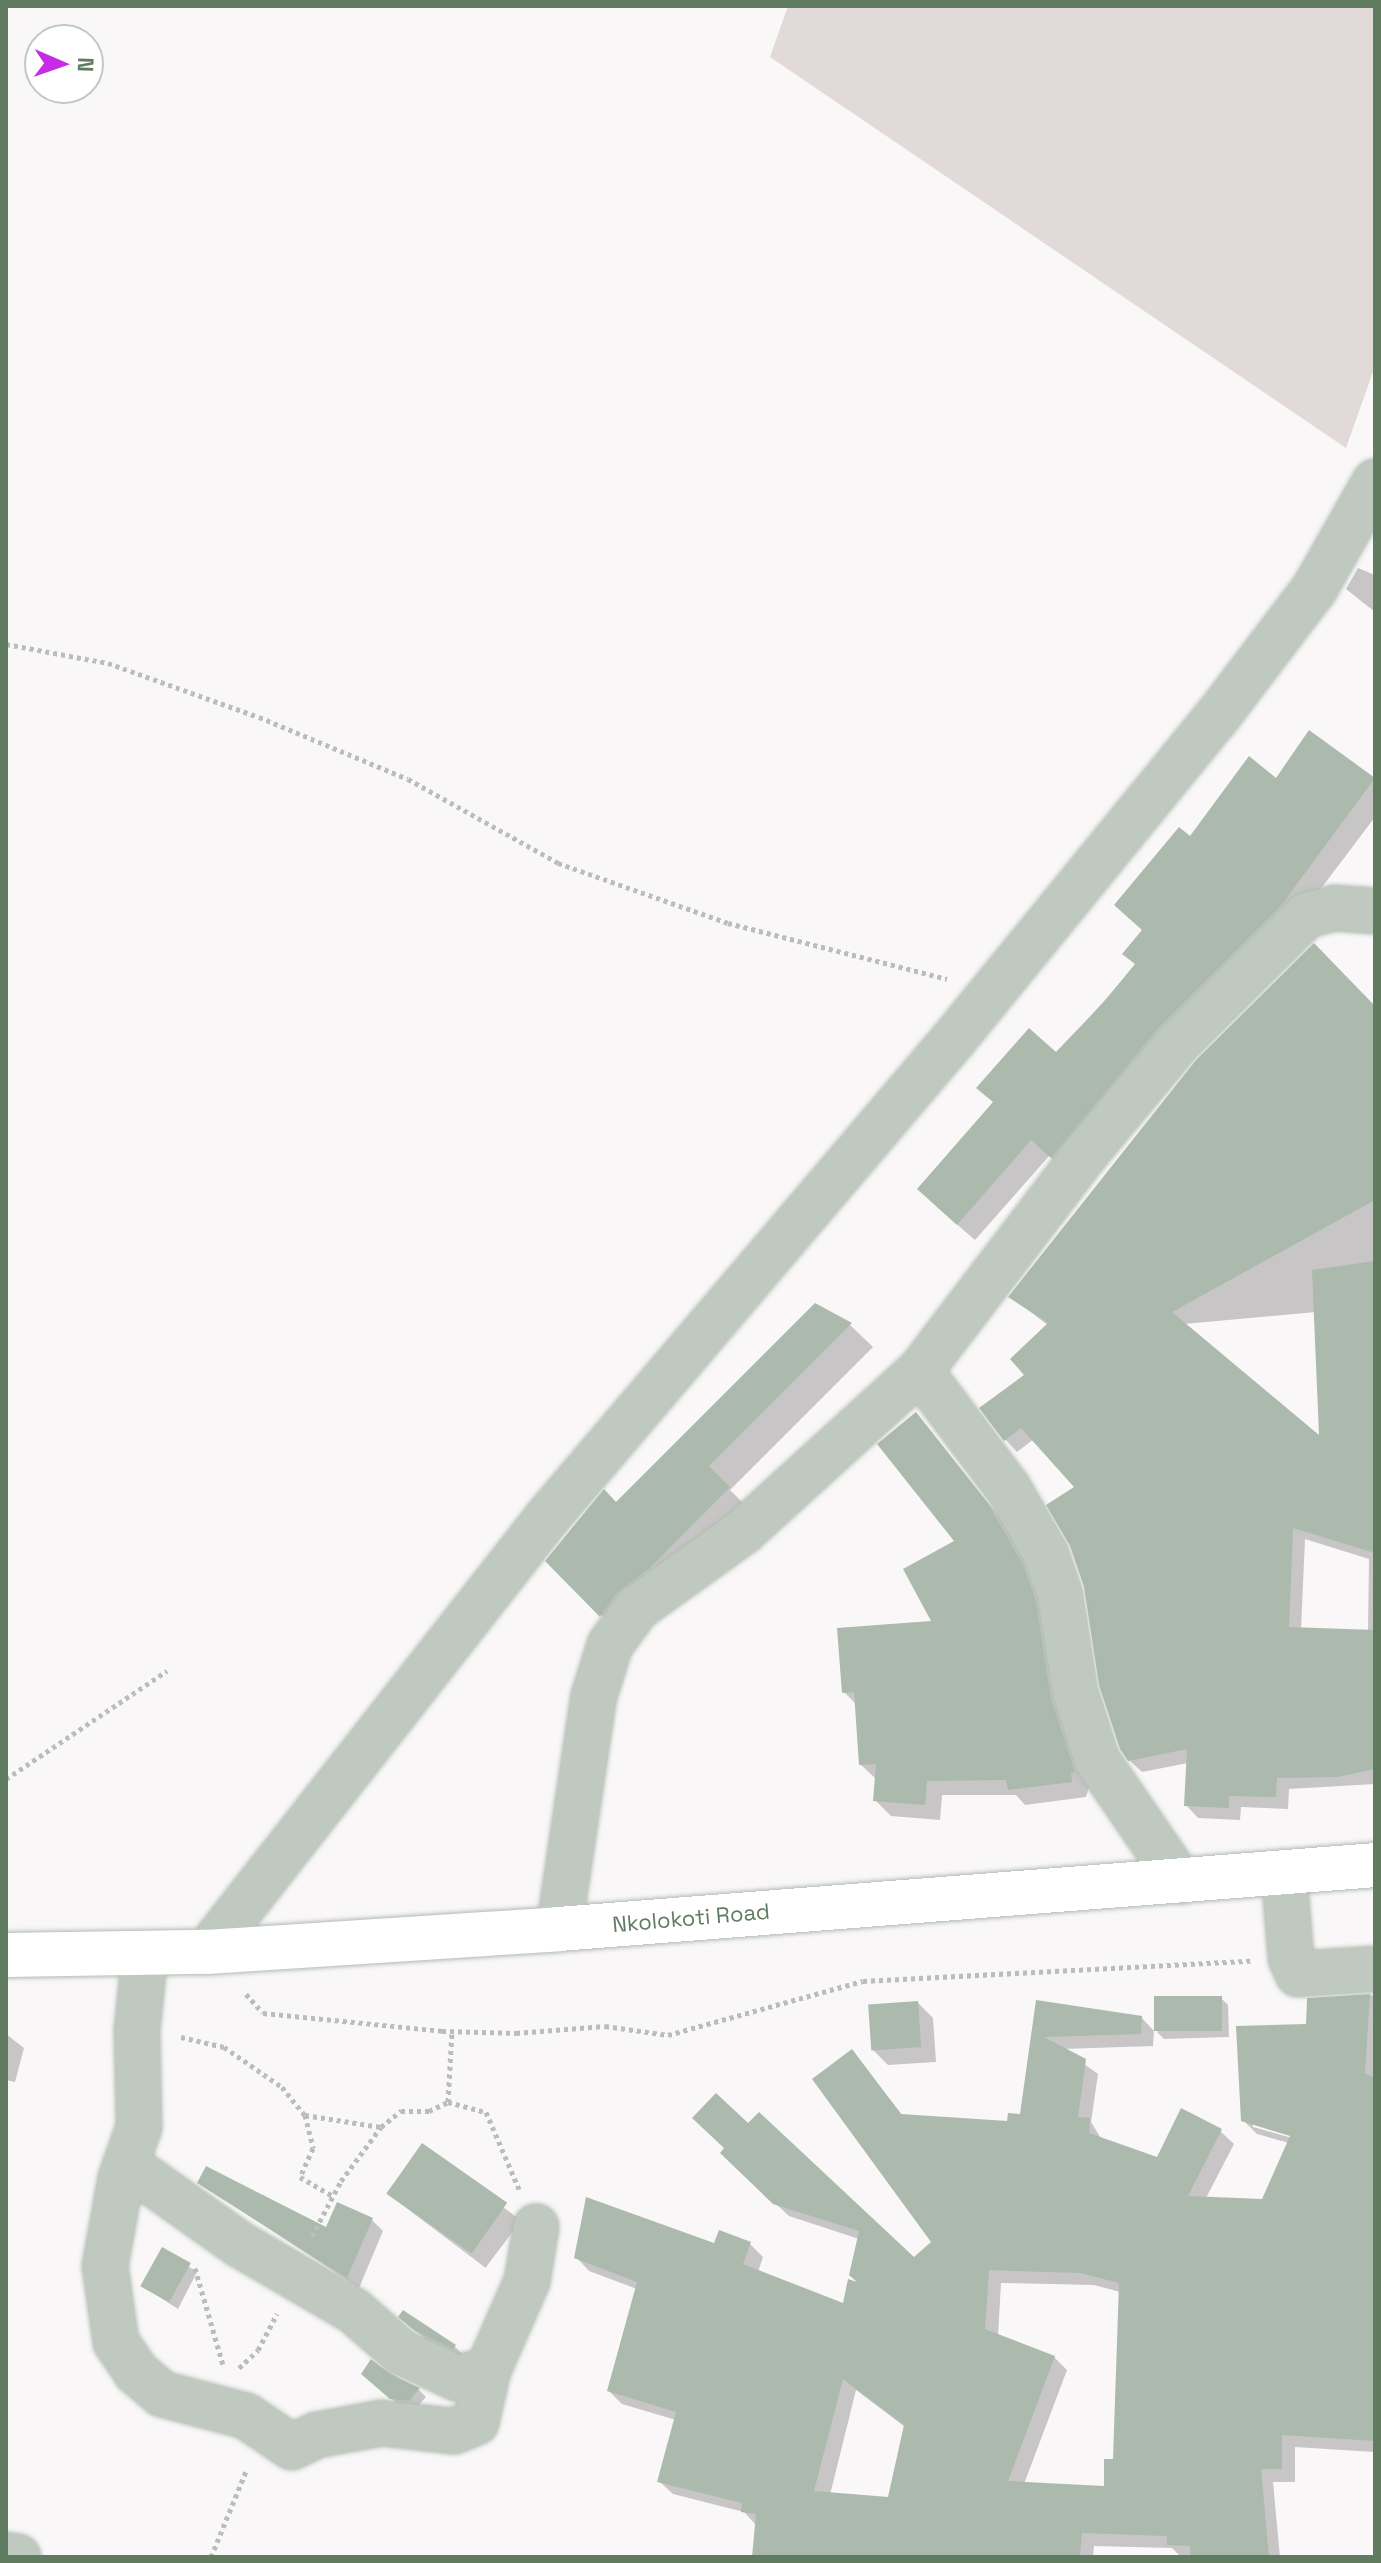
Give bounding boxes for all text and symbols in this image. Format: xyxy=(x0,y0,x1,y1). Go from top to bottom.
north arrow xyxy=(24,24,104,104)
text: N xyxy=(72,57,100,73)
street label: Nkolokoti Road xyxy=(611,1898,771,1938)

